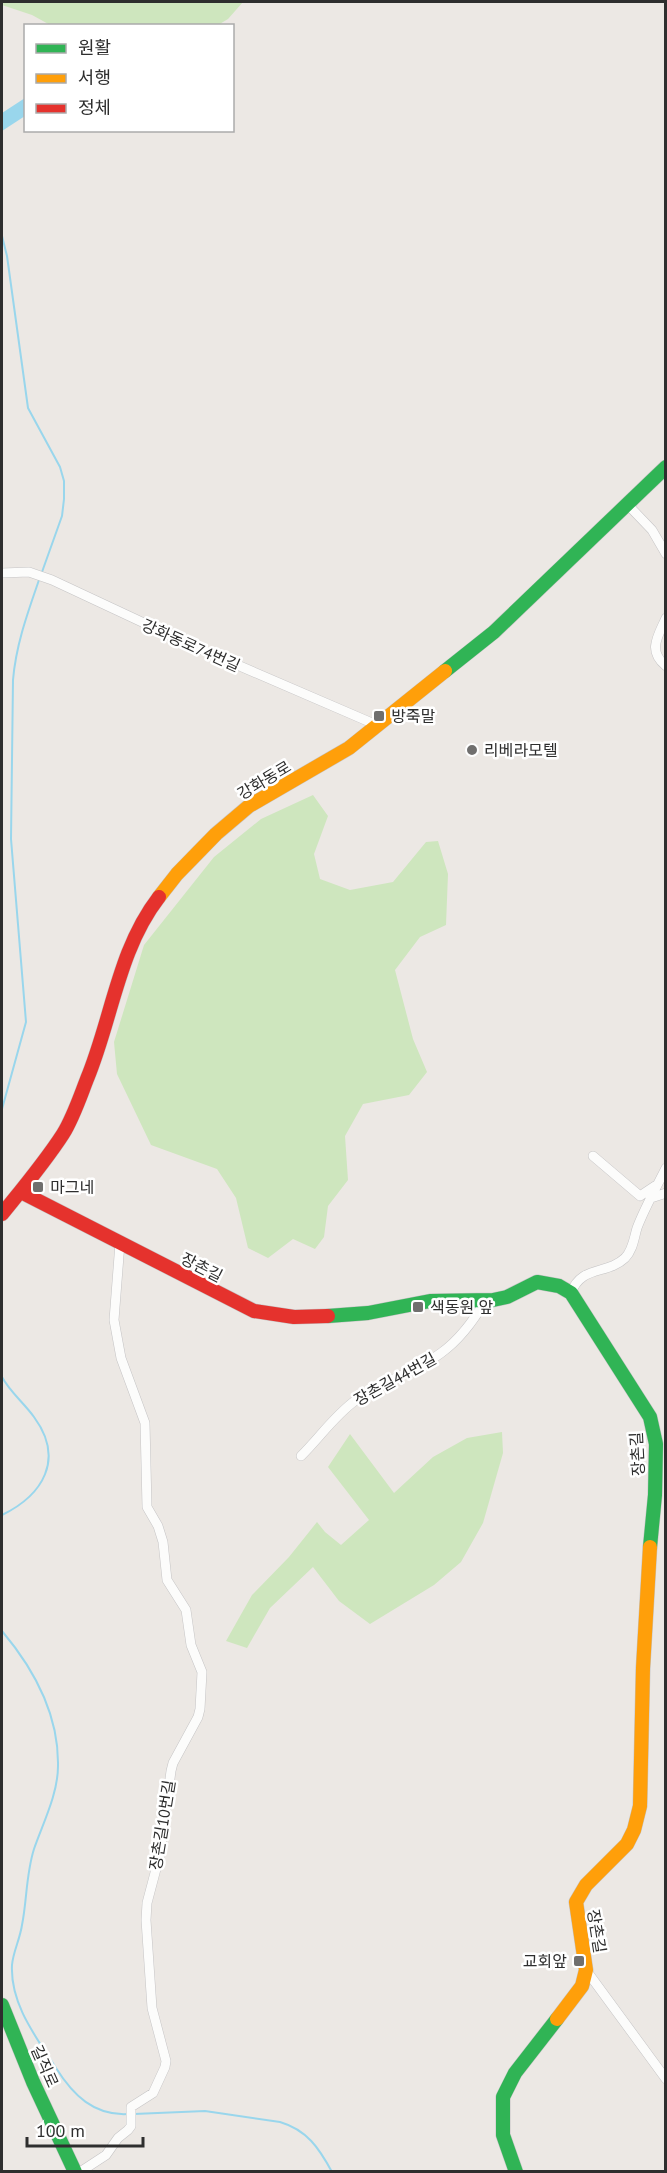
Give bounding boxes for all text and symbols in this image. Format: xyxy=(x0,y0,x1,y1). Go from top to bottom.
legend xyxy=(24,24,234,132)
text: 원활 xyxy=(78,36,111,59)
text: 서행 xyxy=(78,66,111,89)
text: 정체 xyxy=(78,96,111,119)
street label: 강화동로74번길 xyxy=(139,614,243,676)
place label: 방죽말 xyxy=(391,706,435,726)
marker: 방죽말 xyxy=(372,709,386,723)
place label: 리베라모텔 xyxy=(484,740,558,760)
marker: 리베라모텔 xyxy=(465,743,479,757)
street label: 강화동로 xyxy=(234,756,295,804)
place label: 마그네 xyxy=(50,1177,94,1197)
marker: 마그네 xyxy=(31,1180,45,1194)
street label: 장촌길 xyxy=(178,1248,226,1286)
place label: 색동원 앞 xyxy=(430,1297,493,1317)
marker: 색동원 앞 xyxy=(411,1300,425,1314)
street label: 장촌길44번길 xyxy=(350,1348,440,1410)
street label: 장촌길 xyxy=(626,1431,648,1477)
street label: 장촌길10번길 xyxy=(145,1778,179,1872)
street label: 장촌길 xyxy=(584,1908,610,1954)
place label: 교회앞 xyxy=(523,1951,567,1971)
marker: 교회앞 xyxy=(572,1954,586,1968)
street label: 길직로 xyxy=(27,2042,63,2090)
scale bar xyxy=(27,2110,142,2148)
text: 100 m xyxy=(36,2119,85,2142)

